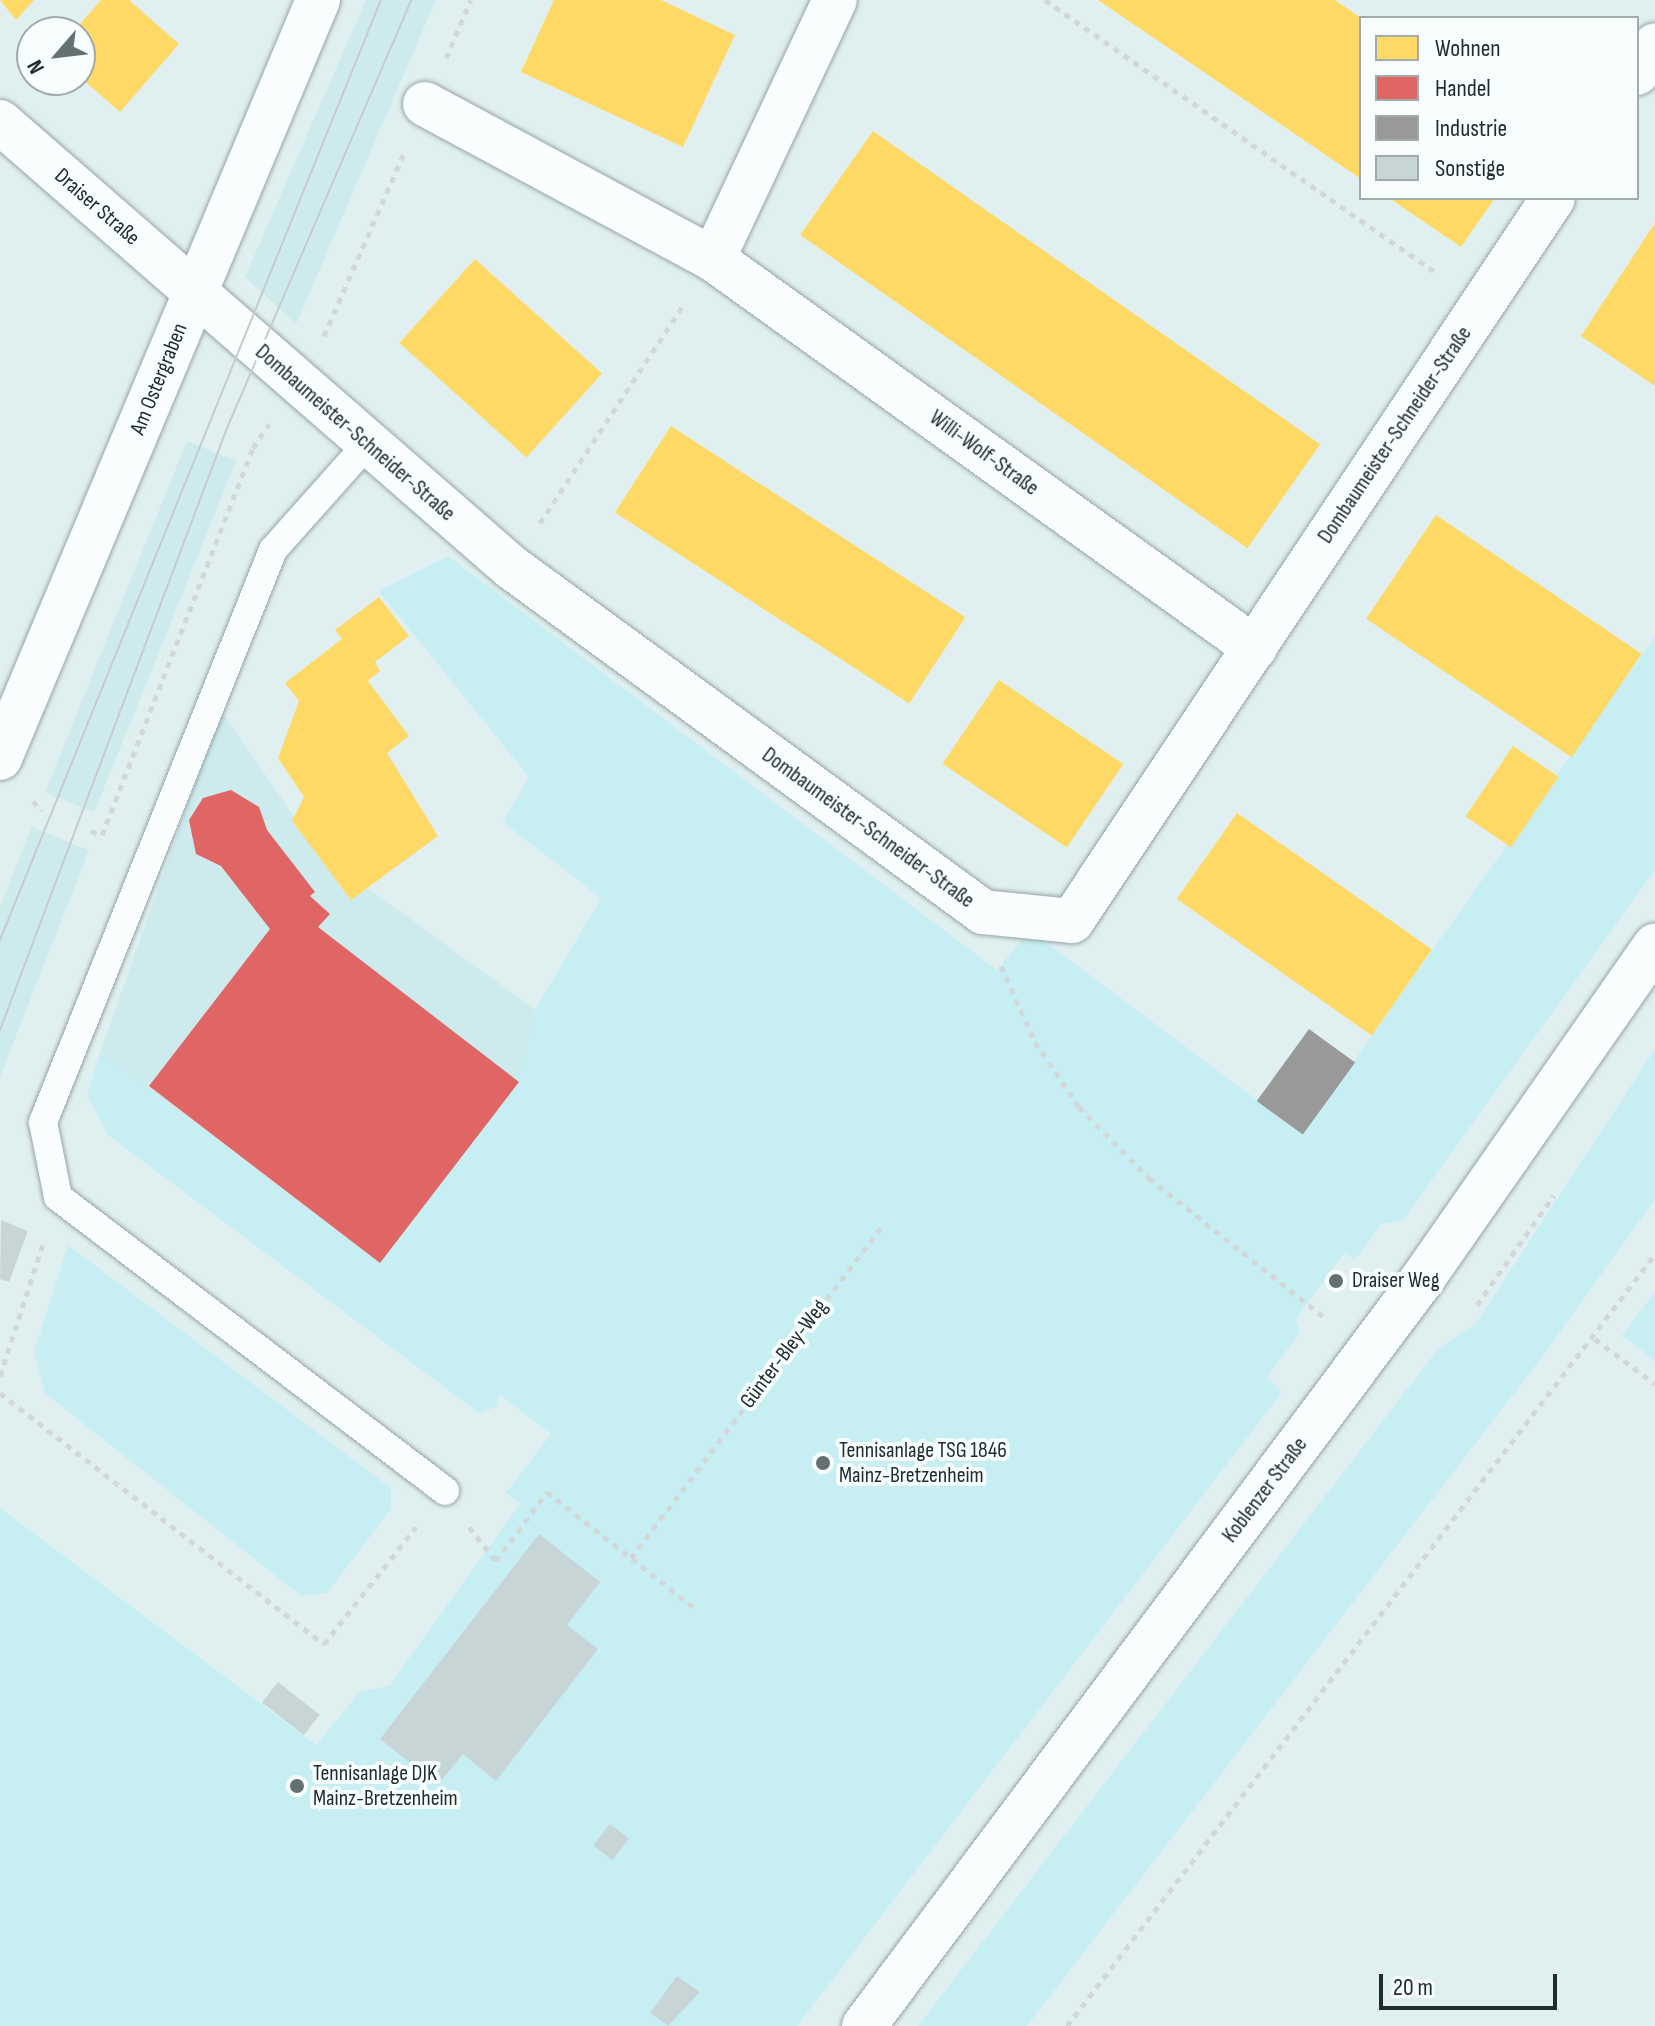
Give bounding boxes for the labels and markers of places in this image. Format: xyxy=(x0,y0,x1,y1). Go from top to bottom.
place label: Draiser Weg xyxy=(1352,1268,1439,1294)
marker: Draiser Weg xyxy=(1327,1272,1345,1290)
place label: Tennisanlage TSG 1846 Mainz-Bretzenheim xyxy=(839,1437,1007,1488)
marker: Tennisanlage TSG 1846 Mainz-Bretzenheim xyxy=(814,1454,832,1472)
place label: Tennisanlage DJK Mainz-Bretzenheim xyxy=(313,1760,458,1812)
marker: Tennisanlage DJK Mainz-Bretzenheim xyxy=(288,1777,306,1795)

